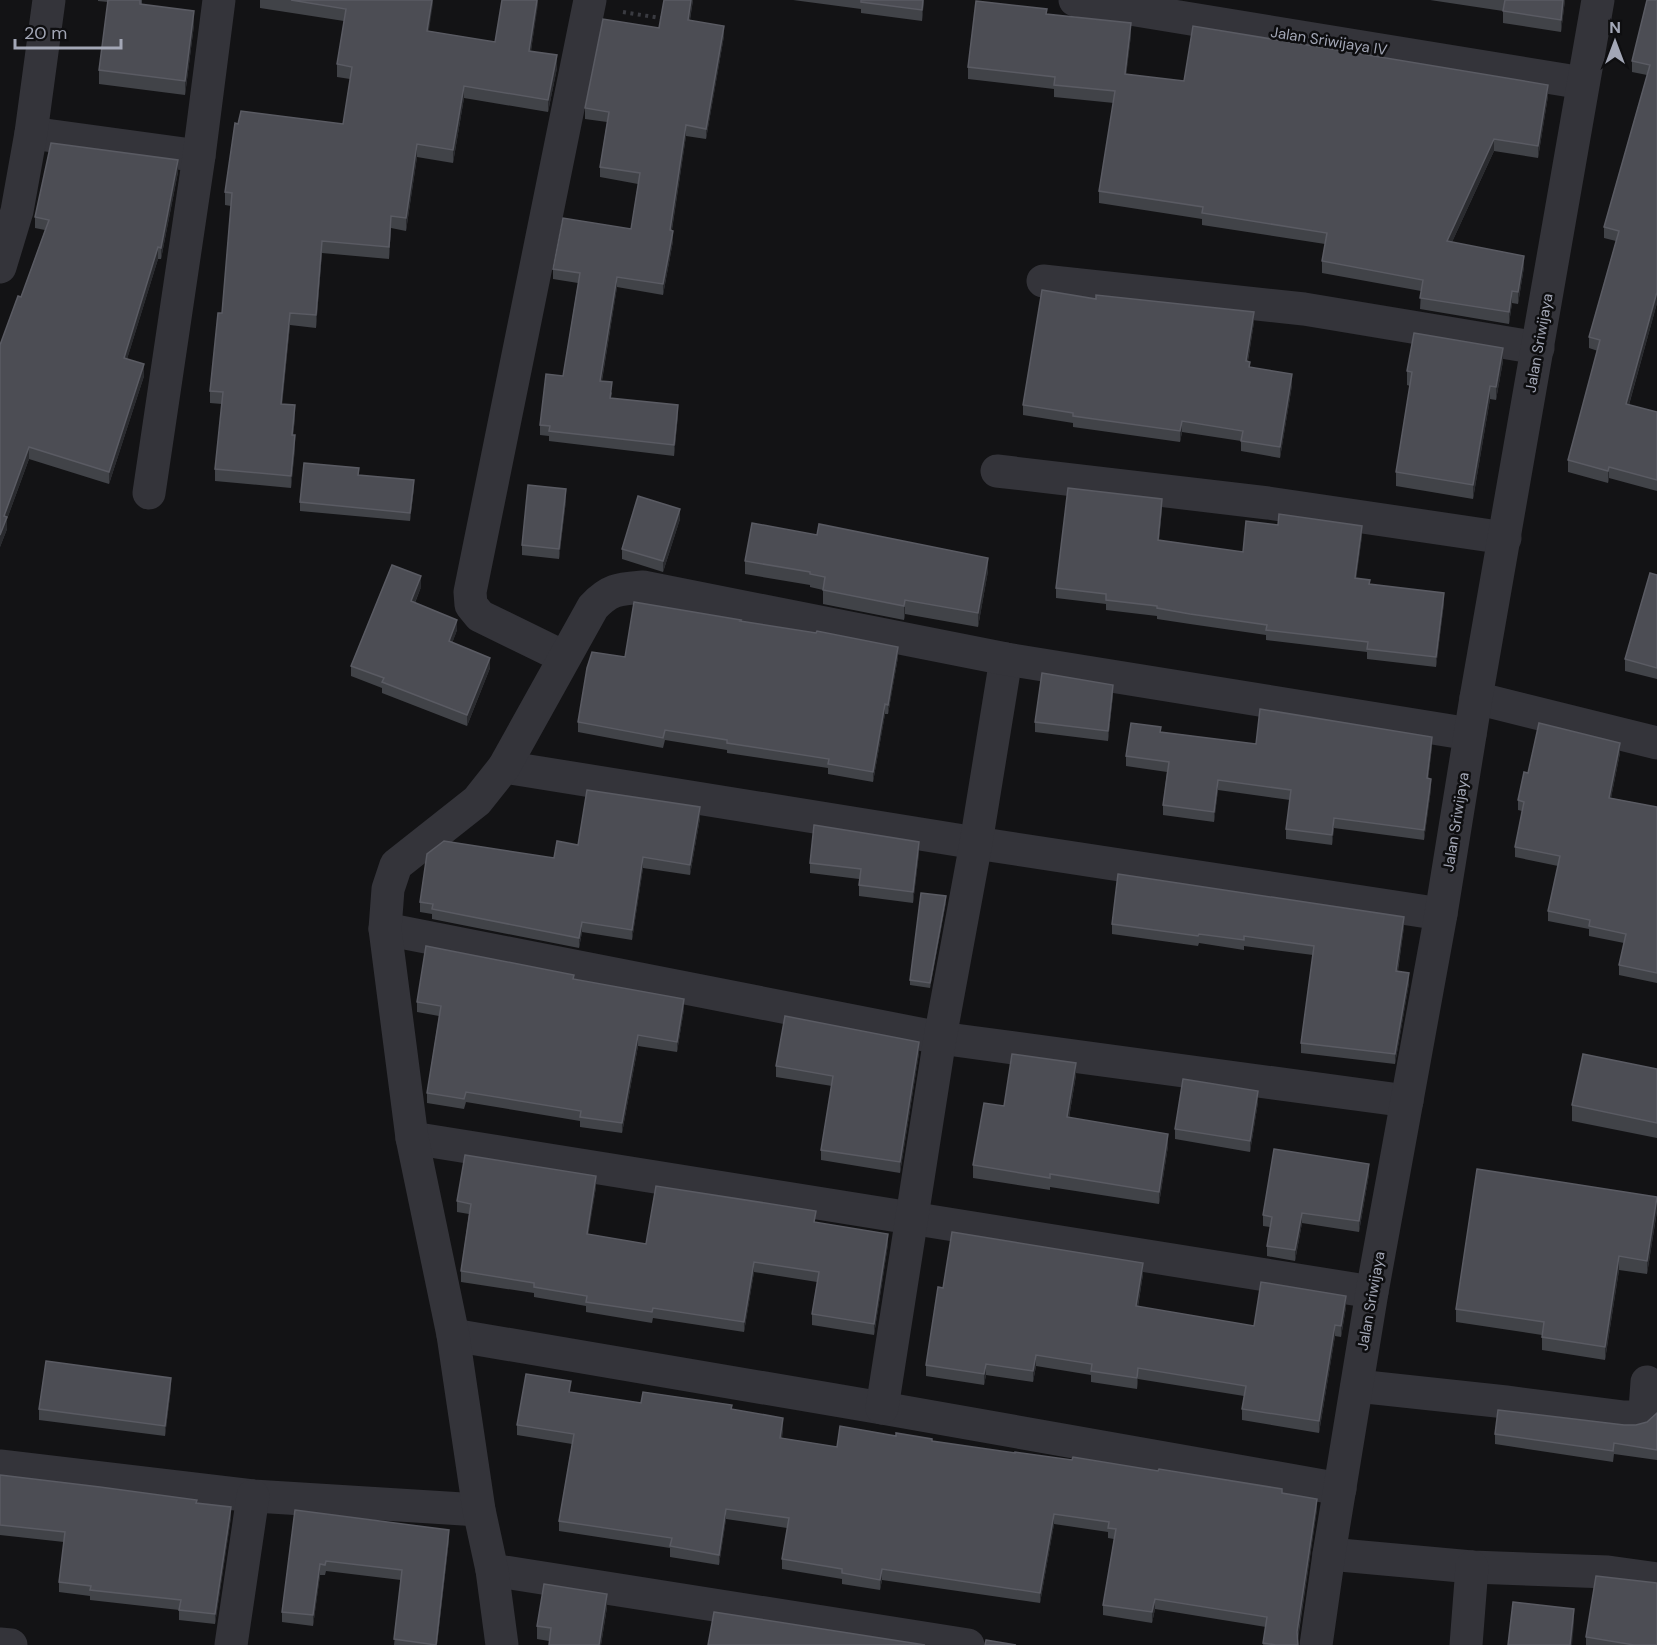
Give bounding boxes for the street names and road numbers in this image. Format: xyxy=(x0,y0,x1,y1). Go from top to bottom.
street label: Jalan Sriwijaya IV xyxy=(1269,22,1389,60)
street label: Jalan Sriwijaya xyxy=(1520,292,1558,394)
street label: Jalan Sriwijaya xyxy=(1438,771,1474,873)
street label: Jalan Sriwijaya xyxy=(1352,1250,1390,1352)

